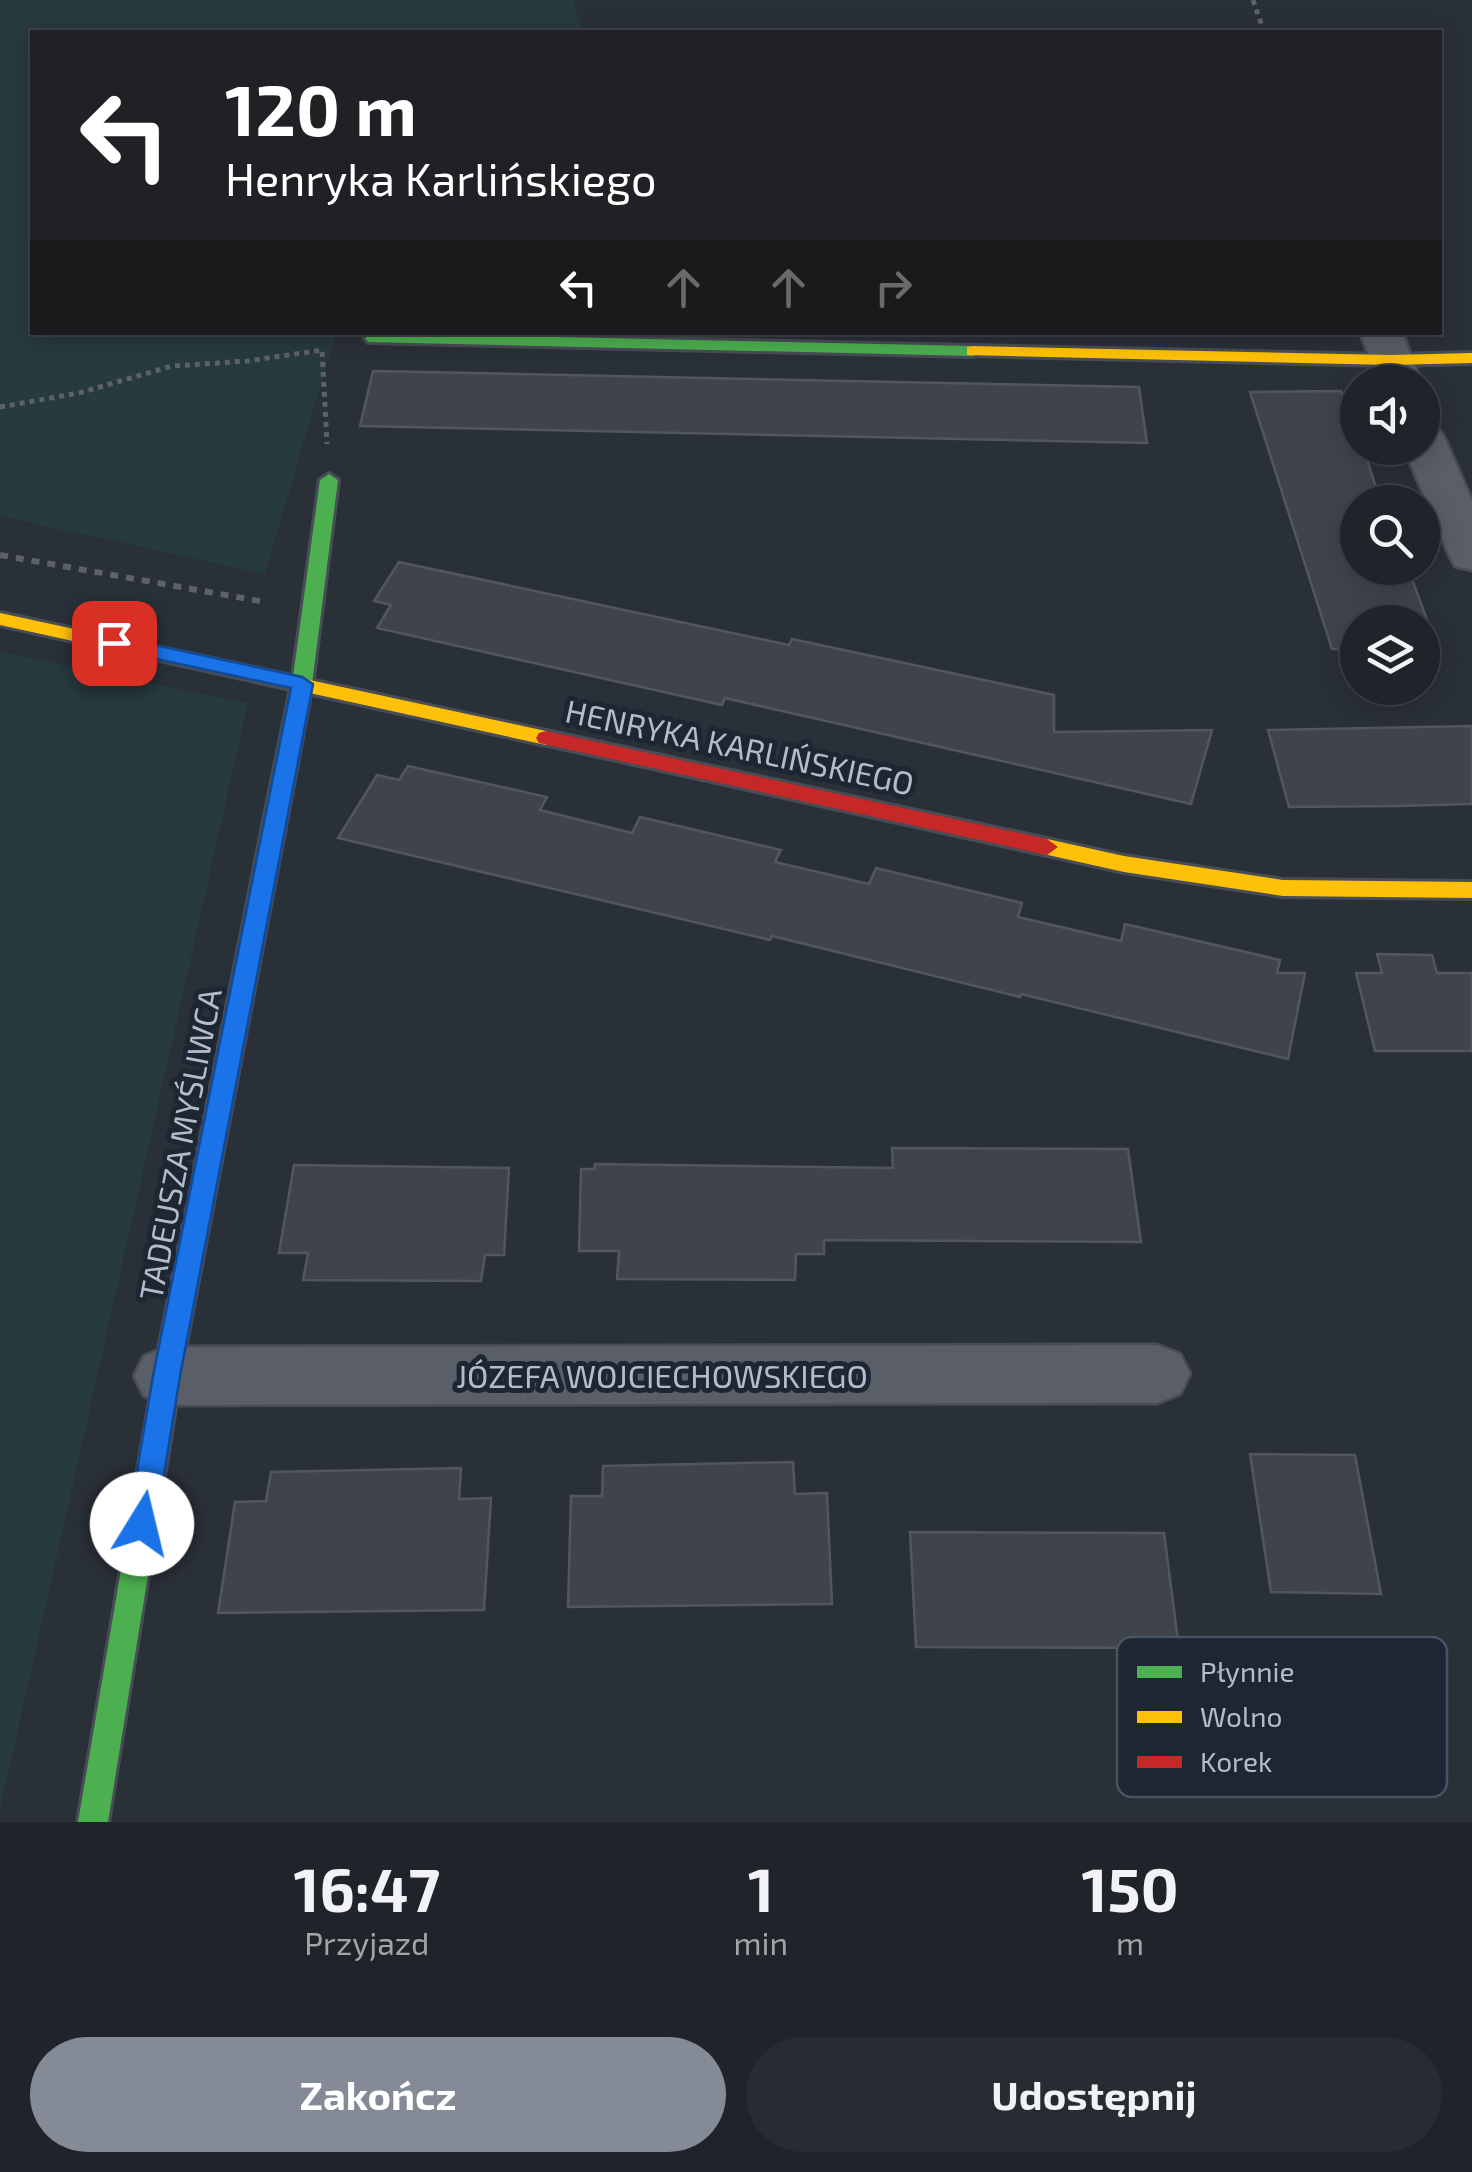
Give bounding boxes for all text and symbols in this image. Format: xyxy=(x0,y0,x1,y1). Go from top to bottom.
text: 120 m xyxy=(225,66,417,150)
icon: left xyxy=(60,70,190,200)
text: Henryka Karlińskiego xyxy=(225,151,656,205)
icon: left xyxy=(551,260,606,315)
icon: ahead xyxy=(656,260,711,315)
icon: ahead xyxy=(761,260,816,315)
icon: right xyxy=(866,260,921,315)
map controls xyxy=(1340,365,1440,705)
button: sound xyxy=(1340,365,1440,465)
button: search xyxy=(1340,485,1440,585)
pin xyxy=(72,601,157,686)
button: layers xyxy=(1340,605,1440,705)
icon: arrive xyxy=(87,616,142,671)
street label: HENRYKA KARLIŃSKIEGO xyxy=(562,690,918,802)
street label: TADEUSZA MYŚLIWCA xyxy=(130,985,228,1303)
street label: JÓZEFA WOJCIECHOWSKIEGO xyxy=(456,1356,868,1394)
position arrow xyxy=(90,1472,194,1576)
legend xyxy=(1117,1637,1447,1797)
text: Płynnie xyxy=(1200,1654,1294,1688)
text: Wolno xyxy=(1200,1699,1282,1733)
text: Korek xyxy=(1200,1744,1272,1778)
text: 16:47 xyxy=(293,1852,440,1924)
text: 1 xyxy=(748,1852,774,1924)
text: 150 xyxy=(1082,1852,1179,1924)
text: Przyjazd xyxy=(304,1923,429,1961)
text: min xyxy=(734,1923,788,1961)
text: m xyxy=(1116,1923,1144,1961)
button: Zakończ xyxy=(30,2037,726,2152)
button: Udostępnij xyxy=(746,2037,1442,2152)

